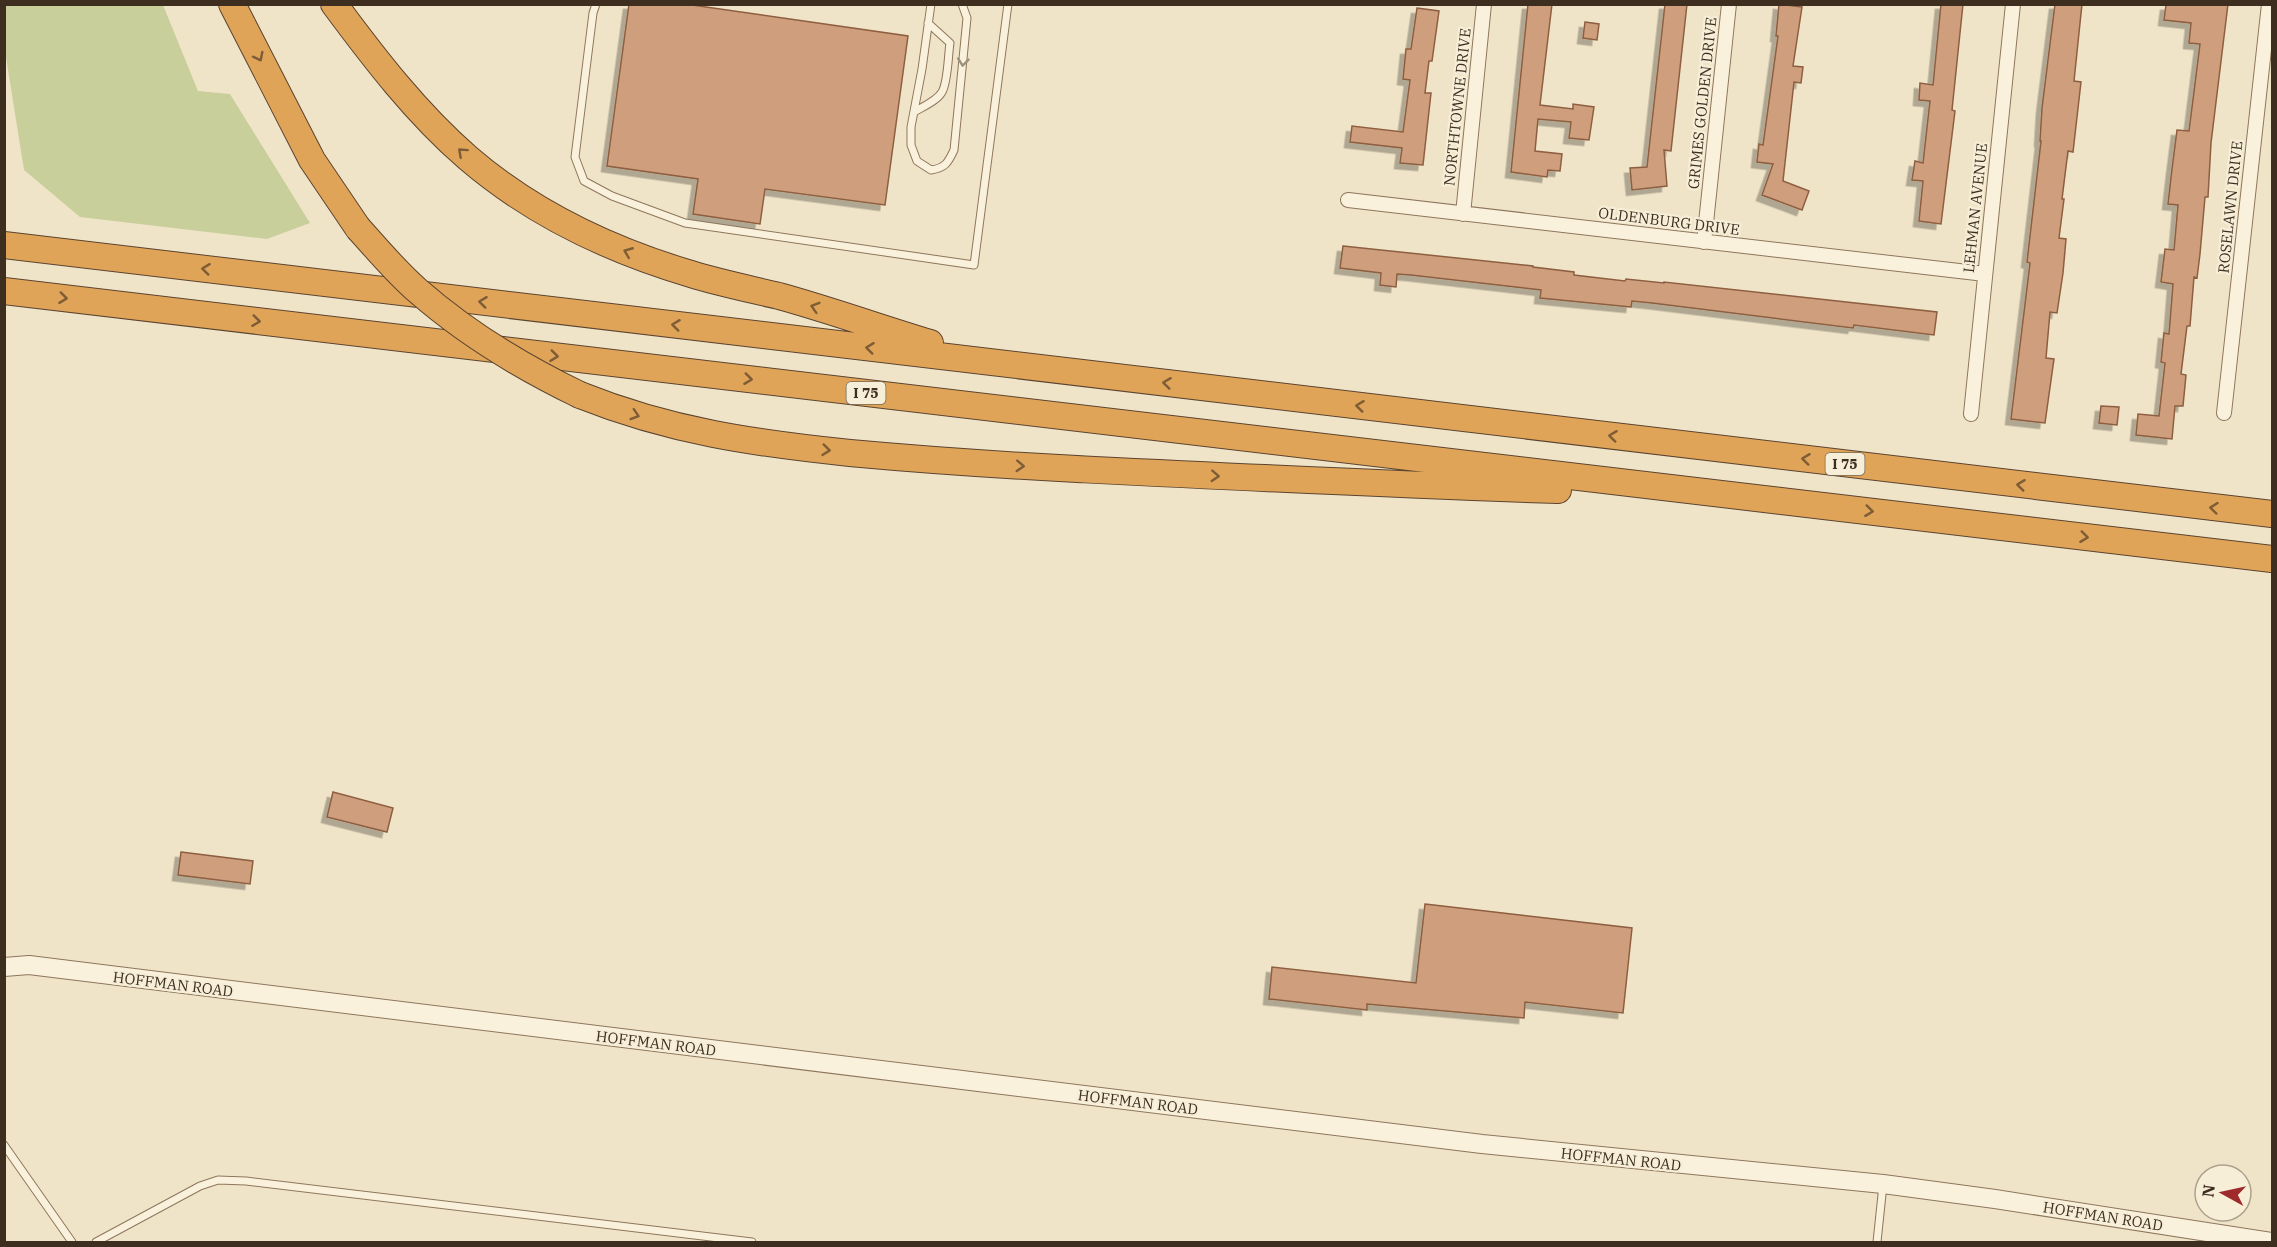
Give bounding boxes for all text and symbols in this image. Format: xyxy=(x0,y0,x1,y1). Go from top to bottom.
street label: GRIMES GOLDEN DRIVE xyxy=(1684,16,1720,190)
street label: NORTHTOWNE DRIVE xyxy=(1439,27,1475,187)
one-way arrow xyxy=(251,50,263,61)
one-way arrow xyxy=(957,57,970,67)
street label: ROSELAWN DRIVE xyxy=(2214,140,2246,274)
street label: LEHMAN AVENUE xyxy=(1959,142,1991,274)
one-way arrow xyxy=(458,148,468,159)
street label: OLDENBURG DRIVE xyxy=(1597,203,1741,239)
one-way arrow xyxy=(623,247,633,260)
one-way arrow xyxy=(201,264,210,276)
one-way arrow xyxy=(58,291,67,304)
one-way arrow xyxy=(478,297,487,309)
one-way arrow xyxy=(810,302,821,314)
one-way arrow xyxy=(252,314,261,327)
one-way arrow xyxy=(672,319,681,332)
one-way arrow xyxy=(866,342,875,355)
one-way arrow xyxy=(550,349,559,362)
one-way arrow xyxy=(743,372,752,385)
one-way arrow xyxy=(1162,377,1171,390)
road number: I 75 xyxy=(846,382,886,404)
one-way arrow xyxy=(1356,400,1365,413)
one-way arrow xyxy=(629,408,639,421)
one-way arrow xyxy=(1608,431,1617,443)
one-way arrow xyxy=(821,443,830,456)
road number: I 75 xyxy=(1826,453,1864,475)
one-way arrow xyxy=(1802,454,1811,466)
one-way arrow xyxy=(1016,459,1025,472)
one-way arrow xyxy=(1211,470,1220,483)
one-way arrow xyxy=(2016,479,2025,492)
one-way arrow xyxy=(2210,502,2219,515)
one-way arrow xyxy=(1865,505,1874,517)
one-way arrow xyxy=(2079,530,2088,543)
street label: HOFFMAN ROAD xyxy=(112,967,234,1001)
street label: HOFFMAN ROAD xyxy=(595,1026,717,1060)
street label: HOFFMAN ROAD xyxy=(1077,1085,1199,1119)
street label: HOFFMAN ROAD xyxy=(1560,1143,1682,1175)
north arrow xyxy=(2193,1163,2253,1223)
text: N xyxy=(2197,1183,2219,1199)
street label: HOFFMAN ROAD xyxy=(2042,1197,2164,1235)

